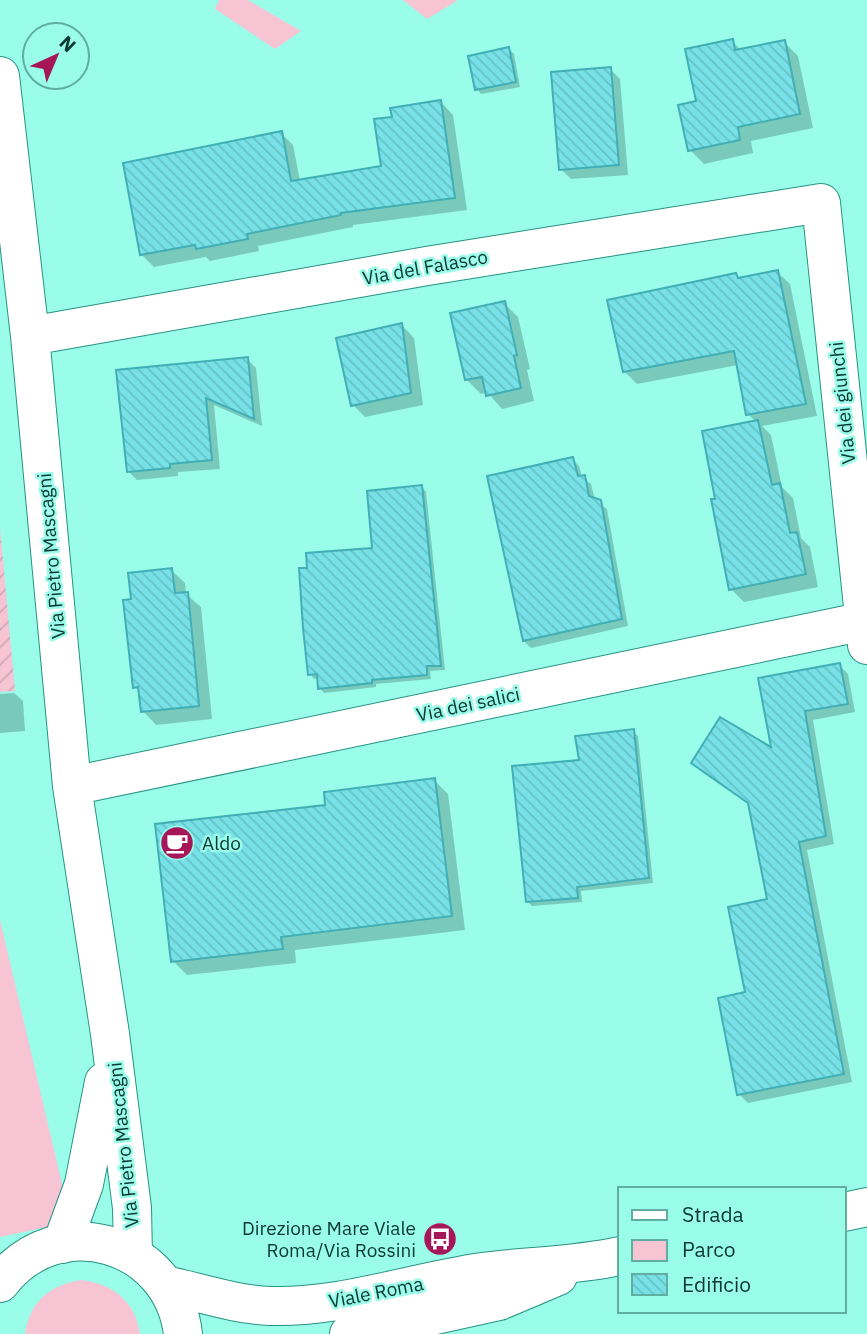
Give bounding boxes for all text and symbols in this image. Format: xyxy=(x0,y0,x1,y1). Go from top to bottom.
north arrow xyxy=(21,21,91,91)
text: N xyxy=(55,30,81,57)
street label: Via del Falasco xyxy=(361,244,489,290)
street label: Via dei giunchi xyxy=(824,341,860,465)
street label: Via Pietro Mascagni xyxy=(32,472,70,640)
street label: Via dei salici xyxy=(414,681,522,727)
cafe icon: Aldo xyxy=(158,824,196,862)
place label: Aldo xyxy=(202,831,241,855)
street label: Via Pietro Mascagni xyxy=(102,1061,144,1229)
legend xyxy=(618,1187,846,1313)
text: Strada xyxy=(682,1200,744,1228)
place label: Direzione Mare Viale Roma/Via Rossini xyxy=(242,1216,416,1262)
bus stop icon: Direzione Mare Viale Roma/Via Rossini xyxy=(421,1220,459,1258)
text: Parco xyxy=(682,1235,736,1263)
text: Edificio xyxy=(682,1270,751,1298)
street label: Viale Roma xyxy=(327,1271,425,1313)

